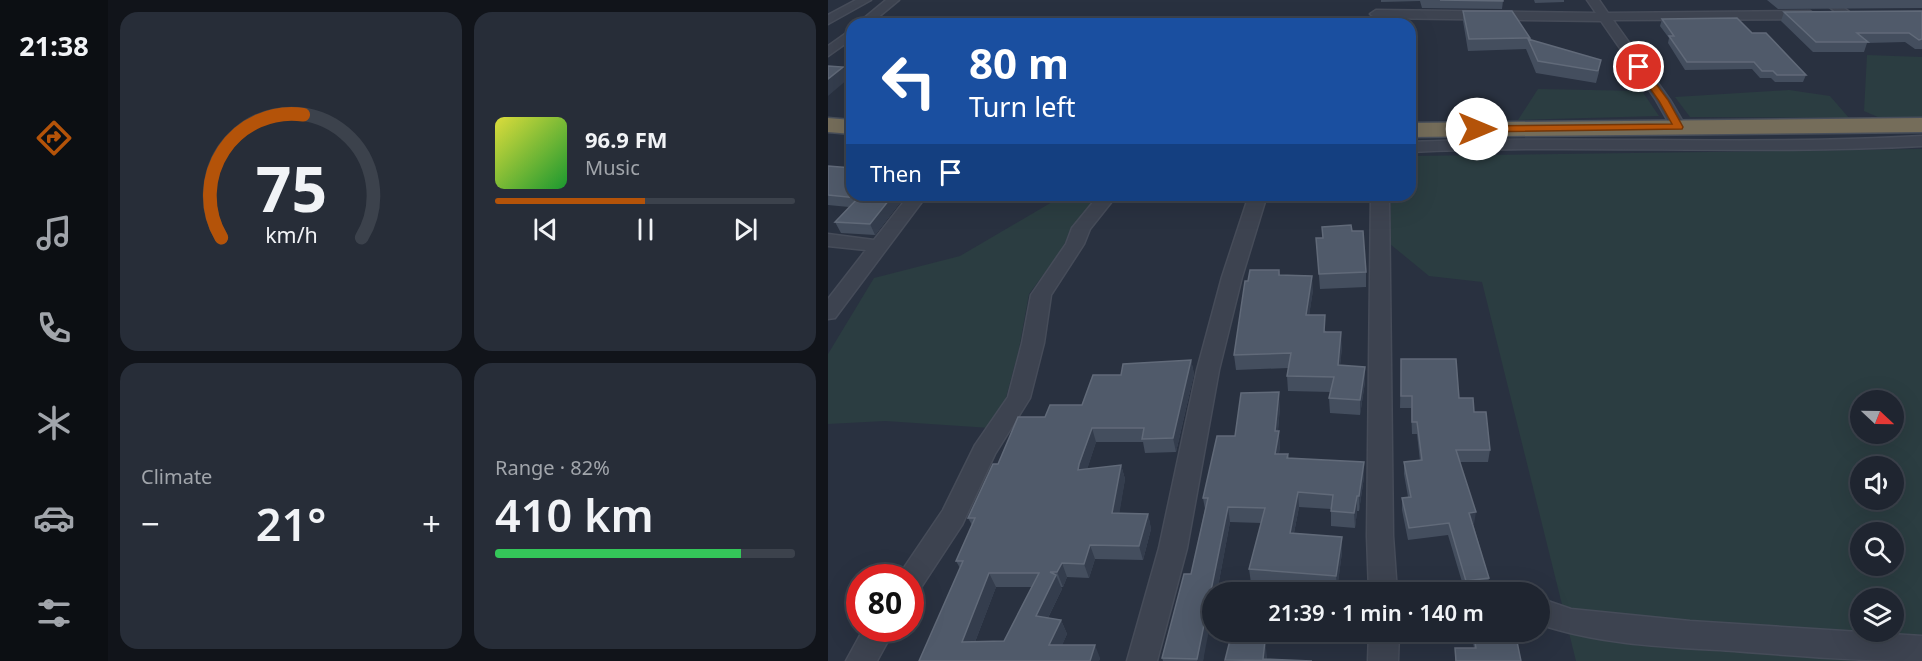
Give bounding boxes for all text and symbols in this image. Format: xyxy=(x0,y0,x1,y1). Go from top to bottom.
text: 21:38 xyxy=(19,27,89,64)
text: 80 m xyxy=(969,34,1069,91)
pin xyxy=(1613,41,1664,92)
icon: left xyxy=(870,42,948,120)
icon: arrive xyxy=(1622,50,1655,83)
text: Turn left xyxy=(969,88,1075,125)
position arrow xyxy=(1445,97,1509,161)
icon: directions xyxy=(33,117,75,159)
text: 96.9 FM xyxy=(585,124,667,154)
text: 75 xyxy=(255,146,327,231)
text: Music xyxy=(585,154,640,181)
icon: arrive xyxy=(934,156,967,189)
text: Then xyxy=(870,158,922,188)
icon: music xyxy=(33,212,75,254)
icon: previous xyxy=(529,213,562,246)
icon: pause xyxy=(629,213,662,246)
icon: next xyxy=(729,213,762,246)
text: km/h xyxy=(265,221,317,250)
icon: phone xyxy=(33,307,75,349)
north arrow xyxy=(1850,390,1904,444)
map controls xyxy=(1850,390,1904,642)
icon: climate xyxy=(33,402,75,444)
text: Range · 82% xyxy=(495,454,610,481)
button: sound xyxy=(1850,456,1904,510)
text: Climate xyxy=(141,463,212,490)
text: 410 km xyxy=(495,484,654,545)
text: 21° xyxy=(256,493,326,554)
icon: car xyxy=(33,497,75,539)
text: − xyxy=(141,501,160,546)
text: + xyxy=(422,501,441,546)
button: search xyxy=(1850,522,1904,576)
speed limit sign: 80 xyxy=(846,564,924,642)
button: layers xyxy=(1850,588,1904,642)
icon: filters xyxy=(33,592,75,634)
text: 21:39 · 1 min · 140 m xyxy=(1268,597,1484,627)

